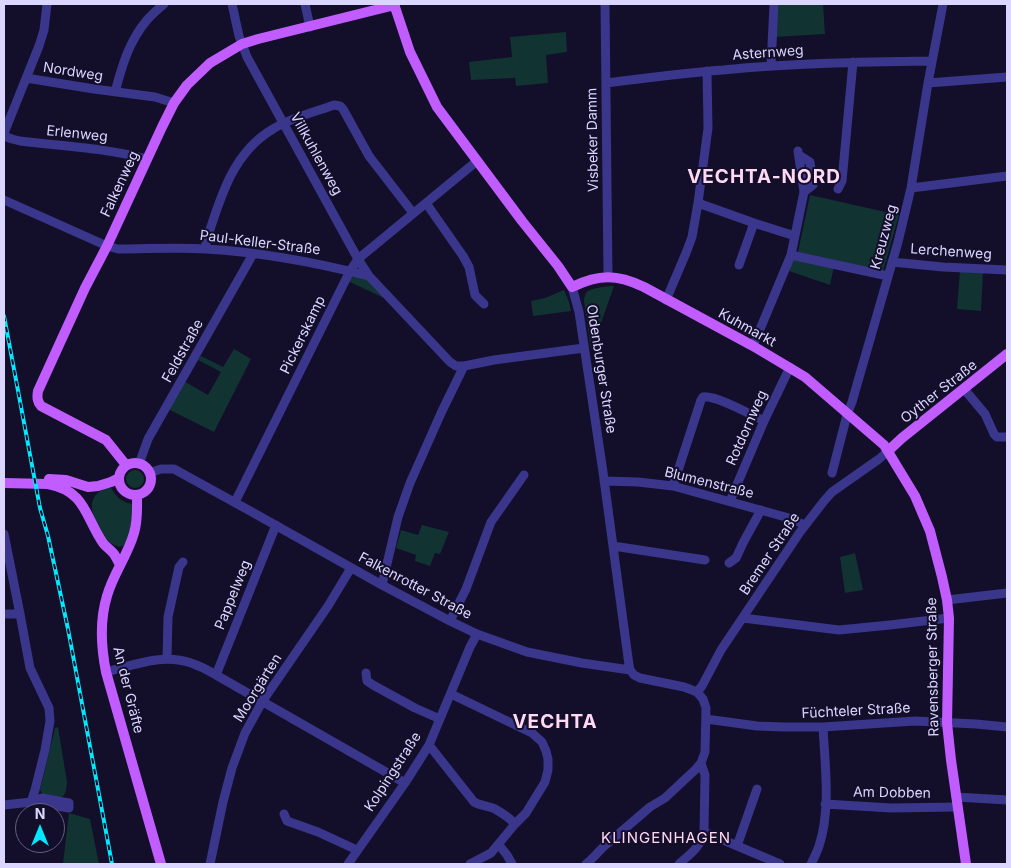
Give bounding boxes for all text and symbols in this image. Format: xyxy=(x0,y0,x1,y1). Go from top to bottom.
street label: Asternweg xyxy=(732,42,804,64)
street label: Nordweg xyxy=(42,59,104,85)
street label: Visbeker Damm xyxy=(584,88,602,192)
street label: Villkuhlenweg xyxy=(286,110,346,198)
street label: Erlenweg xyxy=(45,122,109,146)
street label: Falkenweg xyxy=(97,148,143,220)
district label: VECHTA-NORD xyxy=(686,166,842,188)
street label: Kreuzweg xyxy=(867,203,901,271)
street label: Paul-Keller-Straße xyxy=(199,227,321,259)
street label: Lerchenweg xyxy=(910,241,992,263)
street label: Pickerskamp xyxy=(277,293,329,377)
street label: Oldenburger Straße xyxy=(583,303,619,435)
street label: Kuhmarkt xyxy=(715,305,779,351)
street label: Feldstraße xyxy=(159,316,207,386)
street label: Oyther Straße xyxy=(897,357,981,427)
street label: Rotdornweg xyxy=(723,388,771,468)
street label: Blumenstraße xyxy=(663,464,755,502)
street label: Bremer Straße xyxy=(736,510,804,598)
street label: Falkenrotter Straße xyxy=(355,549,475,623)
street label: Pappelweg xyxy=(211,558,255,632)
street label: Ravensberger Straße xyxy=(923,597,943,737)
street label: An der Gräfte xyxy=(109,645,147,735)
street label: Moorgärten xyxy=(230,651,286,725)
street label: Füchteler Straße xyxy=(801,700,911,722)
district label: VECHTA xyxy=(512,711,598,733)
street label: Kolpingstraße xyxy=(361,729,425,815)
street label: Am Dobben xyxy=(853,784,931,802)
north arrow xyxy=(15,803,65,853)
text: N xyxy=(35,805,45,822)
district label: KLINGENHAGEN xyxy=(600,829,732,847)

